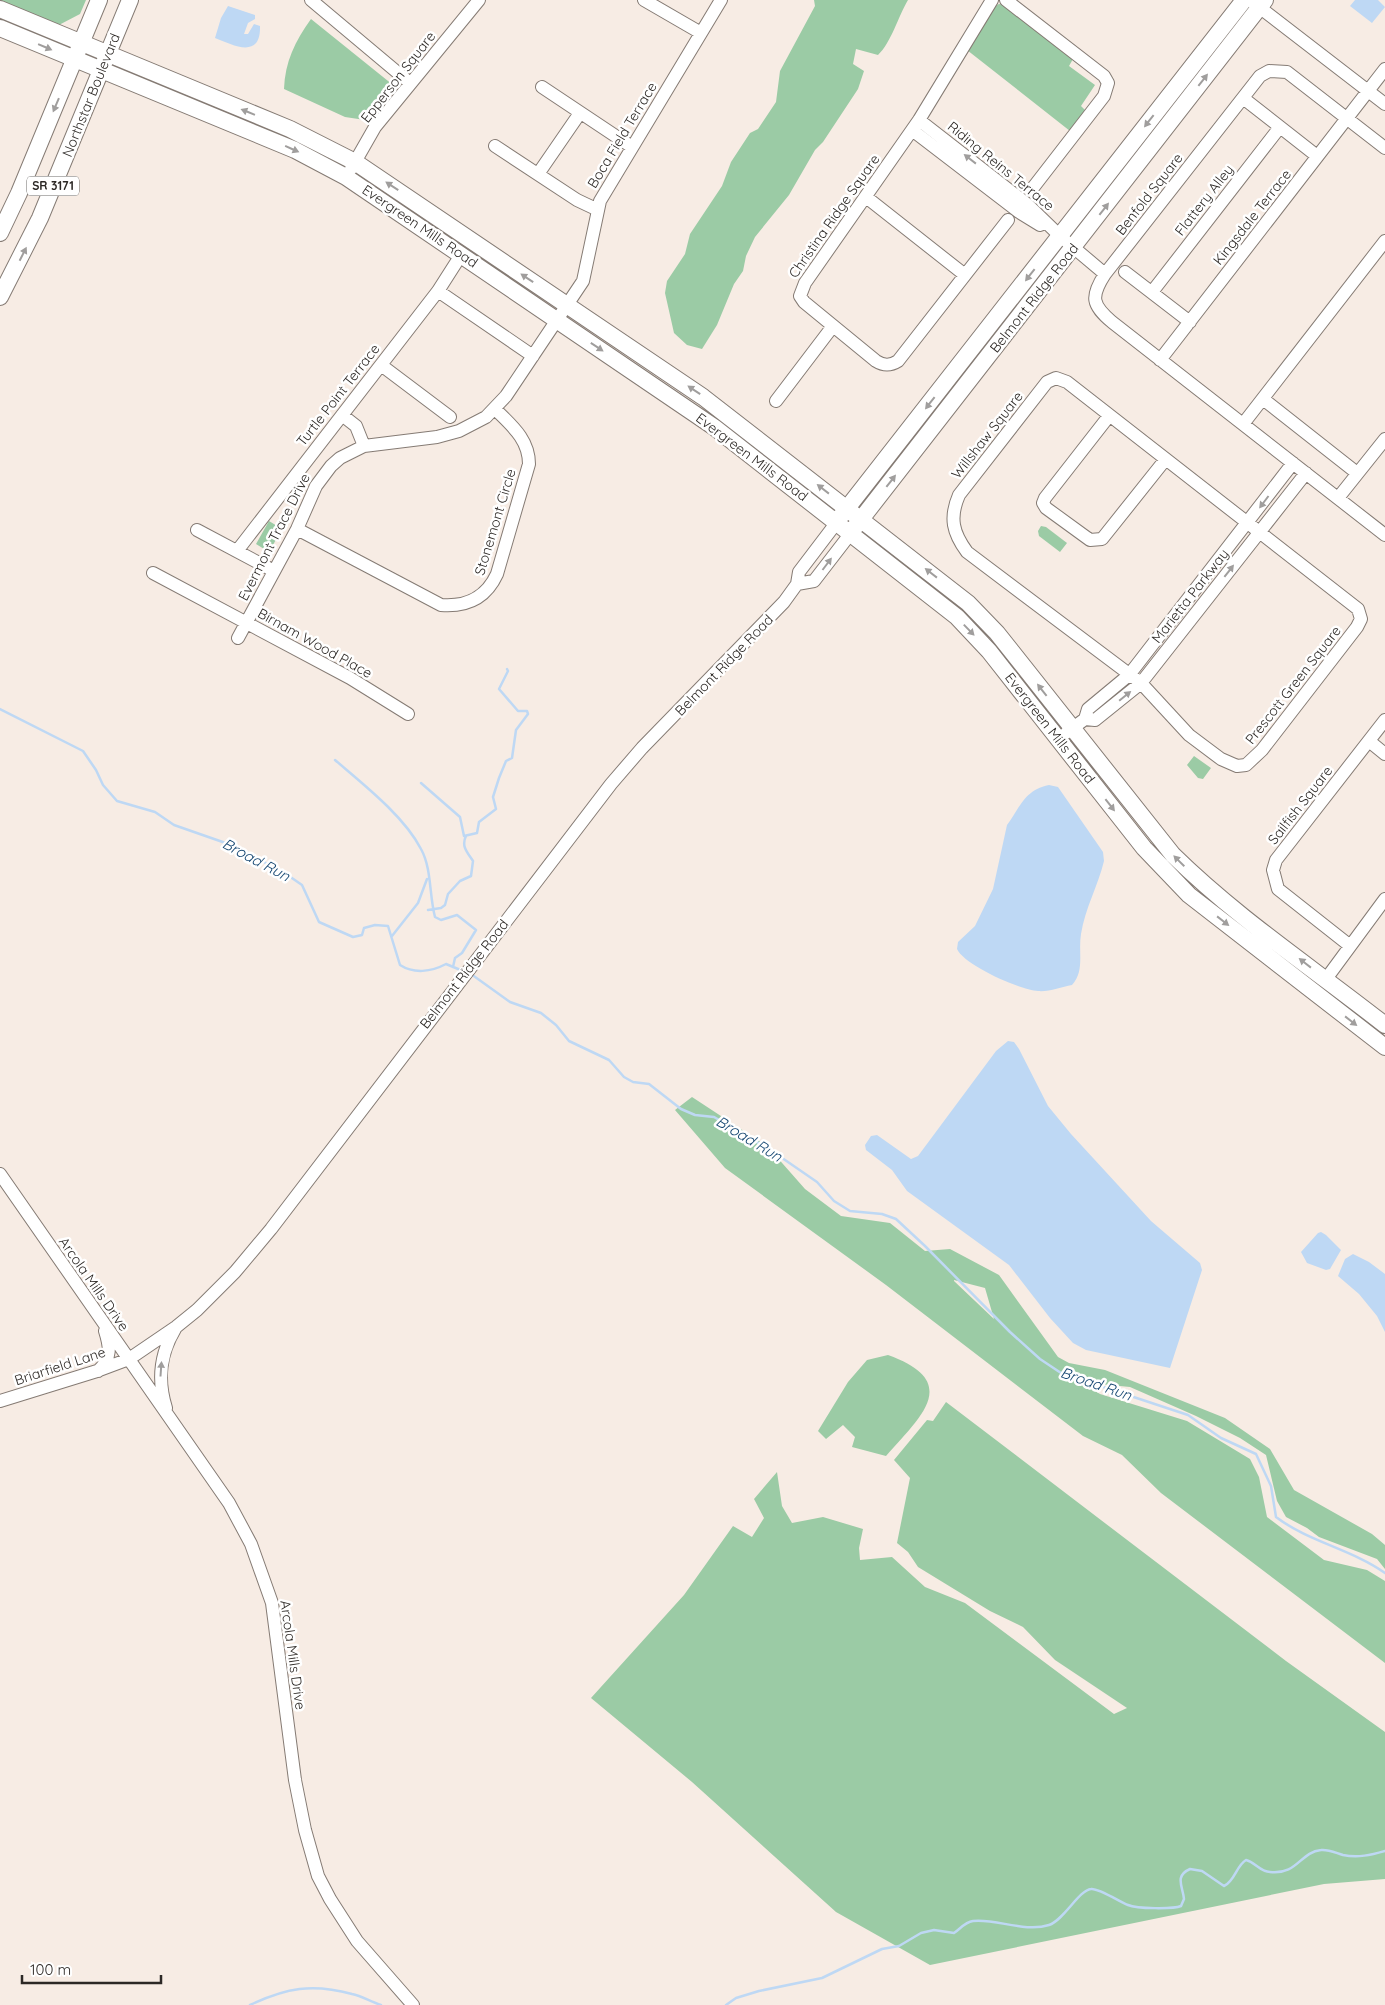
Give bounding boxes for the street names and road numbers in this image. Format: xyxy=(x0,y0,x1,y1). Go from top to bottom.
street label: Epperson Square xyxy=(357,28,439,126)
street label: Northstar Boulevard xyxy=(58,31,124,159)
street label: Boca Field Terrace xyxy=(583,79,661,191)
street label: Riding Reins Terrace xyxy=(944,117,1058,215)
street label: Benfold Square xyxy=(1111,149,1187,239)
street label: Christina Ridge Square xyxy=(784,151,884,281)
street label: Flattery Alley xyxy=(1171,161,1237,239)
street label: Kingsdale Terrace xyxy=(1209,166,1295,268)
road number: SR 3171 xyxy=(27,177,79,196)
street label: Evergreen Mills Road xyxy=(359,181,481,271)
street label: Belmont Ridge Road xyxy=(986,240,1082,356)
street label: Turtle Point Terrace xyxy=(292,340,384,450)
street label: Willshaw Square xyxy=(947,388,1027,482)
street label: Evergreen Mills Road xyxy=(692,409,812,505)
street label: Stonemont Circle xyxy=(470,467,520,577)
street label: Evermont Trace Drive xyxy=(234,470,314,604)
street label: Marietta Parkway xyxy=(1148,545,1232,647)
street label: Birnam Wood Place xyxy=(254,604,376,682)
street label: Belmont Ridge Road xyxy=(671,611,777,719)
street label: Prescott Green Square xyxy=(1241,622,1345,748)
street label: Evergreen Mills Road xyxy=(1001,669,1099,787)
street label: Sailfish Square xyxy=(1264,762,1336,848)
street label: Belmont Ridge Road xyxy=(416,916,512,1032)
street label: Arcola Mills Drive xyxy=(55,1234,133,1334)
street label: Briarfield Lane xyxy=(12,1343,108,1389)
street label: Arcola Mills Drive xyxy=(276,1599,310,1711)

